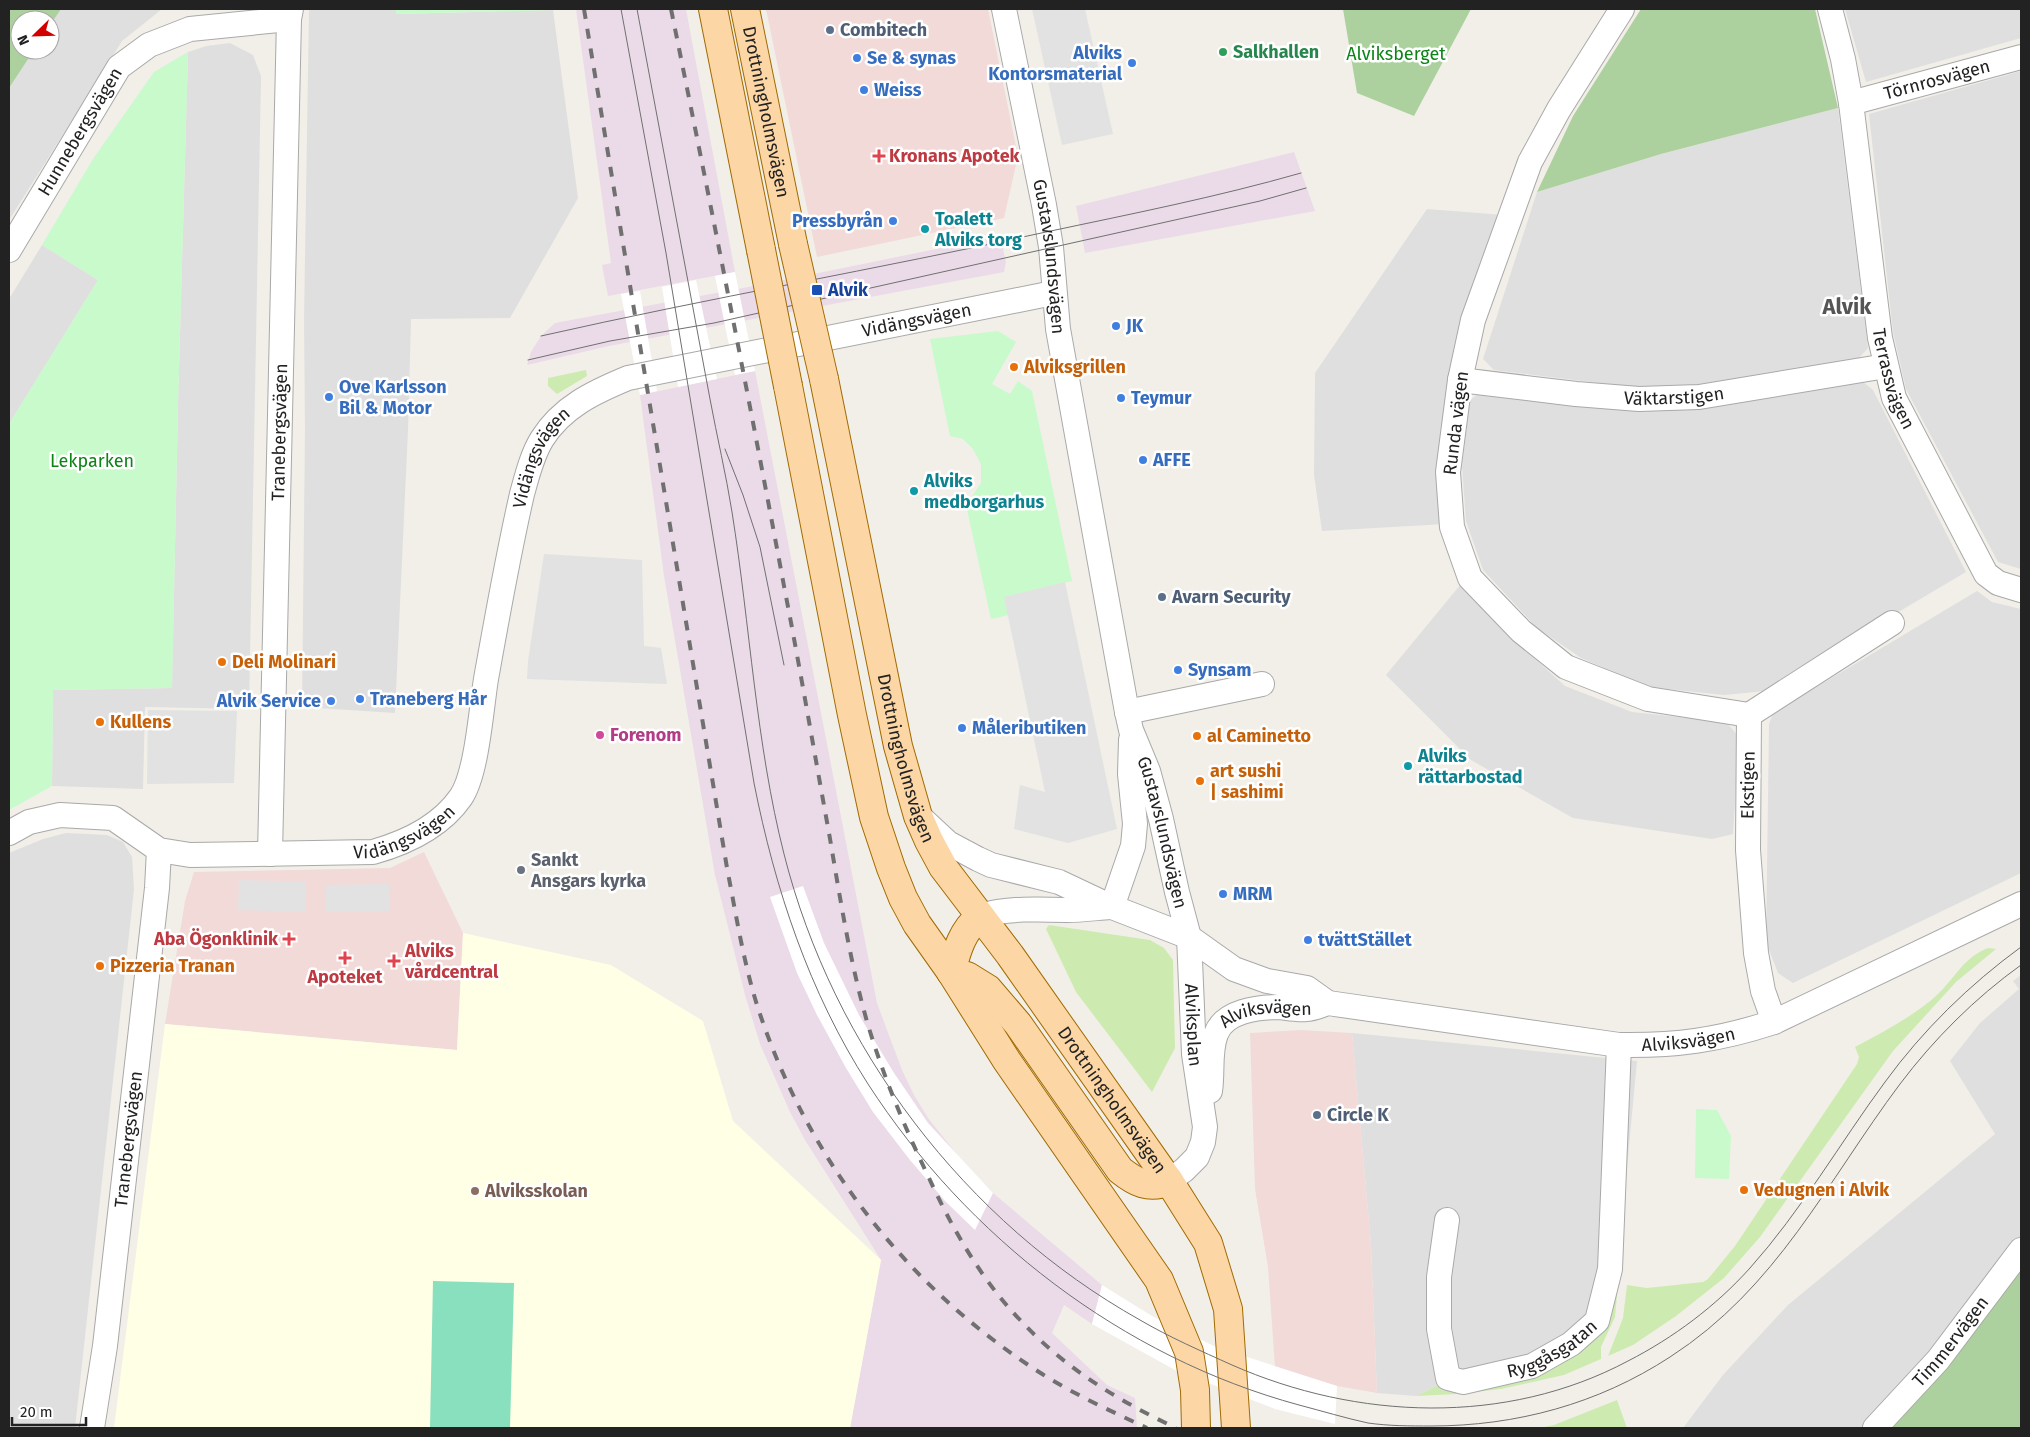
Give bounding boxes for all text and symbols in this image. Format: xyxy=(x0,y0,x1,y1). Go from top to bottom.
north arrow xyxy=(10,10,60,60)
place label: Combitech xyxy=(840,19,927,41)
street label: Drottningholmsvägen xyxy=(738,24,794,200)
marker: Combitech xyxy=(824,24,836,36)
text: N xyxy=(14,32,33,47)
place label: Salkhallen xyxy=(1233,41,1319,63)
place label: Alviks Kontorsmaterial xyxy=(988,42,1123,85)
park label: Alviksberget xyxy=(1346,43,1446,65)
marker: Salkhallen xyxy=(1217,46,1229,58)
place label: Se & synas xyxy=(867,47,956,69)
marker: Se & synas xyxy=(851,52,863,64)
street label: Törnrosvägen xyxy=(1881,55,1992,105)
marker: Alviks Kontorsmaterial xyxy=(1126,57,1138,69)
street label: Hunnebergsvägen xyxy=(33,64,127,200)
place label: Weiss xyxy=(874,79,922,101)
marker: Weiss xyxy=(858,84,870,96)
place label: Kronans Apotek xyxy=(889,145,1021,167)
marker: Kronans Apotek xyxy=(873,150,885,162)
street label: Gustavslundsvägen xyxy=(1028,177,1069,335)
place label: Toalett Alviks torg xyxy=(934,208,1022,251)
place label: Pressbyrån xyxy=(792,210,883,232)
marker: Pressbyrån xyxy=(887,215,899,227)
marker: Toalett Alviks torg xyxy=(919,223,931,235)
place label: Alvik xyxy=(827,279,869,301)
marker: Alvik xyxy=(810,283,824,297)
district label: Alvik xyxy=(1822,293,1872,320)
street label: Vidängsvägen xyxy=(860,299,973,342)
place label: JK xyxy=(1125,315,1144,337)
marker: JK xyxy=(1110,320,1122,332)
street label: Terrassvägen xyxy=(1868,327,1919,433)
place label: Alviksgrillen xyxy=(1023,356,1126,378)
marker: Alviksgrillen xyxy=(1008,361,1020,373)
street label: Tranebergsvägen xyxy=(267,363,292,501)
street label: Runda vägen xyxy=(1439,370,1473,476)
place label: Ove Karlsson Bil & Motor xyxy=(339,376,447,419)
street label: Väktarstigen xyxy=(1623,382,1726,410)
place label: Teymur xyxy=(1131,387,1192,409)
marker: Ove Karlsson Bil & Motor xyxy=(323,391,335,403)
marker: Teymur xyxy=(1115,392,1127,404)
street label: Vidängsvägen xyxy=(508,402,575,510)
place label: AFFE xyxy=(1152,449,1191,471)
park label: Lekparken xyxy=(50,450,134,472)
marker: AFFE xyxy=(1137,454,1149,466)
place label: Alviks medborgarhus xyxy=(923,470,1044,513)
marker: Alviks medborgarhus xyxy=(908,485,920,497)
place label: Avarn Security xyxy=(1171,586,1291,608)
marker: Avarn Security xyxy=(1156,591,1168,603)
place label: Deli Molinari xyxy=(232,651,336,673)
marker: Deli Molinari xyxy=(216,656,228,668)
place label: Synsam xyxy=(1188,659,1251,681)
marker: Synsam xyxy=(1172,664,1184,676)
street label: Drottningholmsvägen xyxy=(873,672,939,846)
place label: Traneberg Hår xyxy=(370,688,488,710)
place label: Alvik Service xyxy=(216,690,321,712)
marker: Traneberg Hår xyxy=(354,693,366,705)
marker: Alvik Service xyxy=(325,695,337,707)
place label: Kullens xyxy=(110,711,171,733)
marker: Kullens xyxy=(94,716,106,728)
place label: Måleributiken xyxy=(972,717,1086,739)
marker: Måleributiken xyxy=(956,722,968,734)
place label: Forenom xyxy=(610,724,681,746)
place label: al Caminetto xyxy=(1207,725,1311,747)
marker: Forenom xyxy=(594,729,606,741)
marker: al Caminetto xyxy=(1191,730,1203,742)
place label: Alviks rättarbostad xyxy=(1417,745,1523,788)
street label: Ekstigen xyxy=(1736,751,1760,819)
street label: Gustavslundsvägen xyxy=(1132,753,1192,911)
place label: art sushi | sashimi xyxy=(1210,760,1284,803)
marker: Alviks rättarbostad xyxy=(1402,760,1414,772)
marker: art sushi | sashimi xyxy=(1194,775,1206,787)
street label: Vidängsvägen xyxy=(353,800,460,864)
place label: Sankt Ansgars kyrka xyxy=(530,849,646,892)
marker: Sankt Ansgars kyrka xyxy=(515,864,527,876)
place label: MRM xyxy=(1233,883,1272,905)
marker: MRM xyxy=(1217,888,1229,900)
place label: Aba Ögonklinik xyxy=(153,928,279,950)
place label: tvättStället xyxy=(1318,929,1413,951)
marker: Aba Ögonklinik xyxy=(282,932,296,946)
marker: tvättStället xyxy=(1302,934,1314,946)
place label: Alviks vårdcentral xyxy=(404,940,499,983)
marker: Apoteket xyxy=(339,952,351,964)
marker: Alviks vårdcentral xyxy=(387,954,401,968)
place label: Pizzeria Tranan xyxy=(110,955,235,977)
marker: Pizzeria Tranan xyxy=(94,960,106,972)
place label: Apoteket xyxy=(306,966,384,988)
street label: Alviksplan xyxy=(1180,983,1207,1068)
street label: Alviksvägen xyxy=(1214,996,1312,1032)
street label: Drottningholmsvägen xyxy=(1053,1022,1171,1178)
street label: Alviksvägen xyxy=(1641,1023,1737,1056)
street label: Tranebergsvägen xyxy=(110,1070,147,1209)
place label: Circle K xyxy=(1327,1104,1389,1126)
marker: Circle K xyxy=(1311,1109,1323,1121)
place label: Vedugnen i Alvik xyxy=(1753,1179,1890,1201)
place label: Alviksskolan xyxy=(484,1180,588,1202)
marker: Vedugnen i Alvik xyxy=(1738,1184,1750,1196)
marker: Alviksskolan xyxy=(469,1185,481,1197)
street label: Timmervägen xyxy=(1908,1292,1993,1391)
street label: Ryggåsgatan xyxy=(1505,1315,1602,1382)
scale bar xyxy=(12,1394,86,1426)
text: 20 m xyxy=(20,1403,53,1421)

